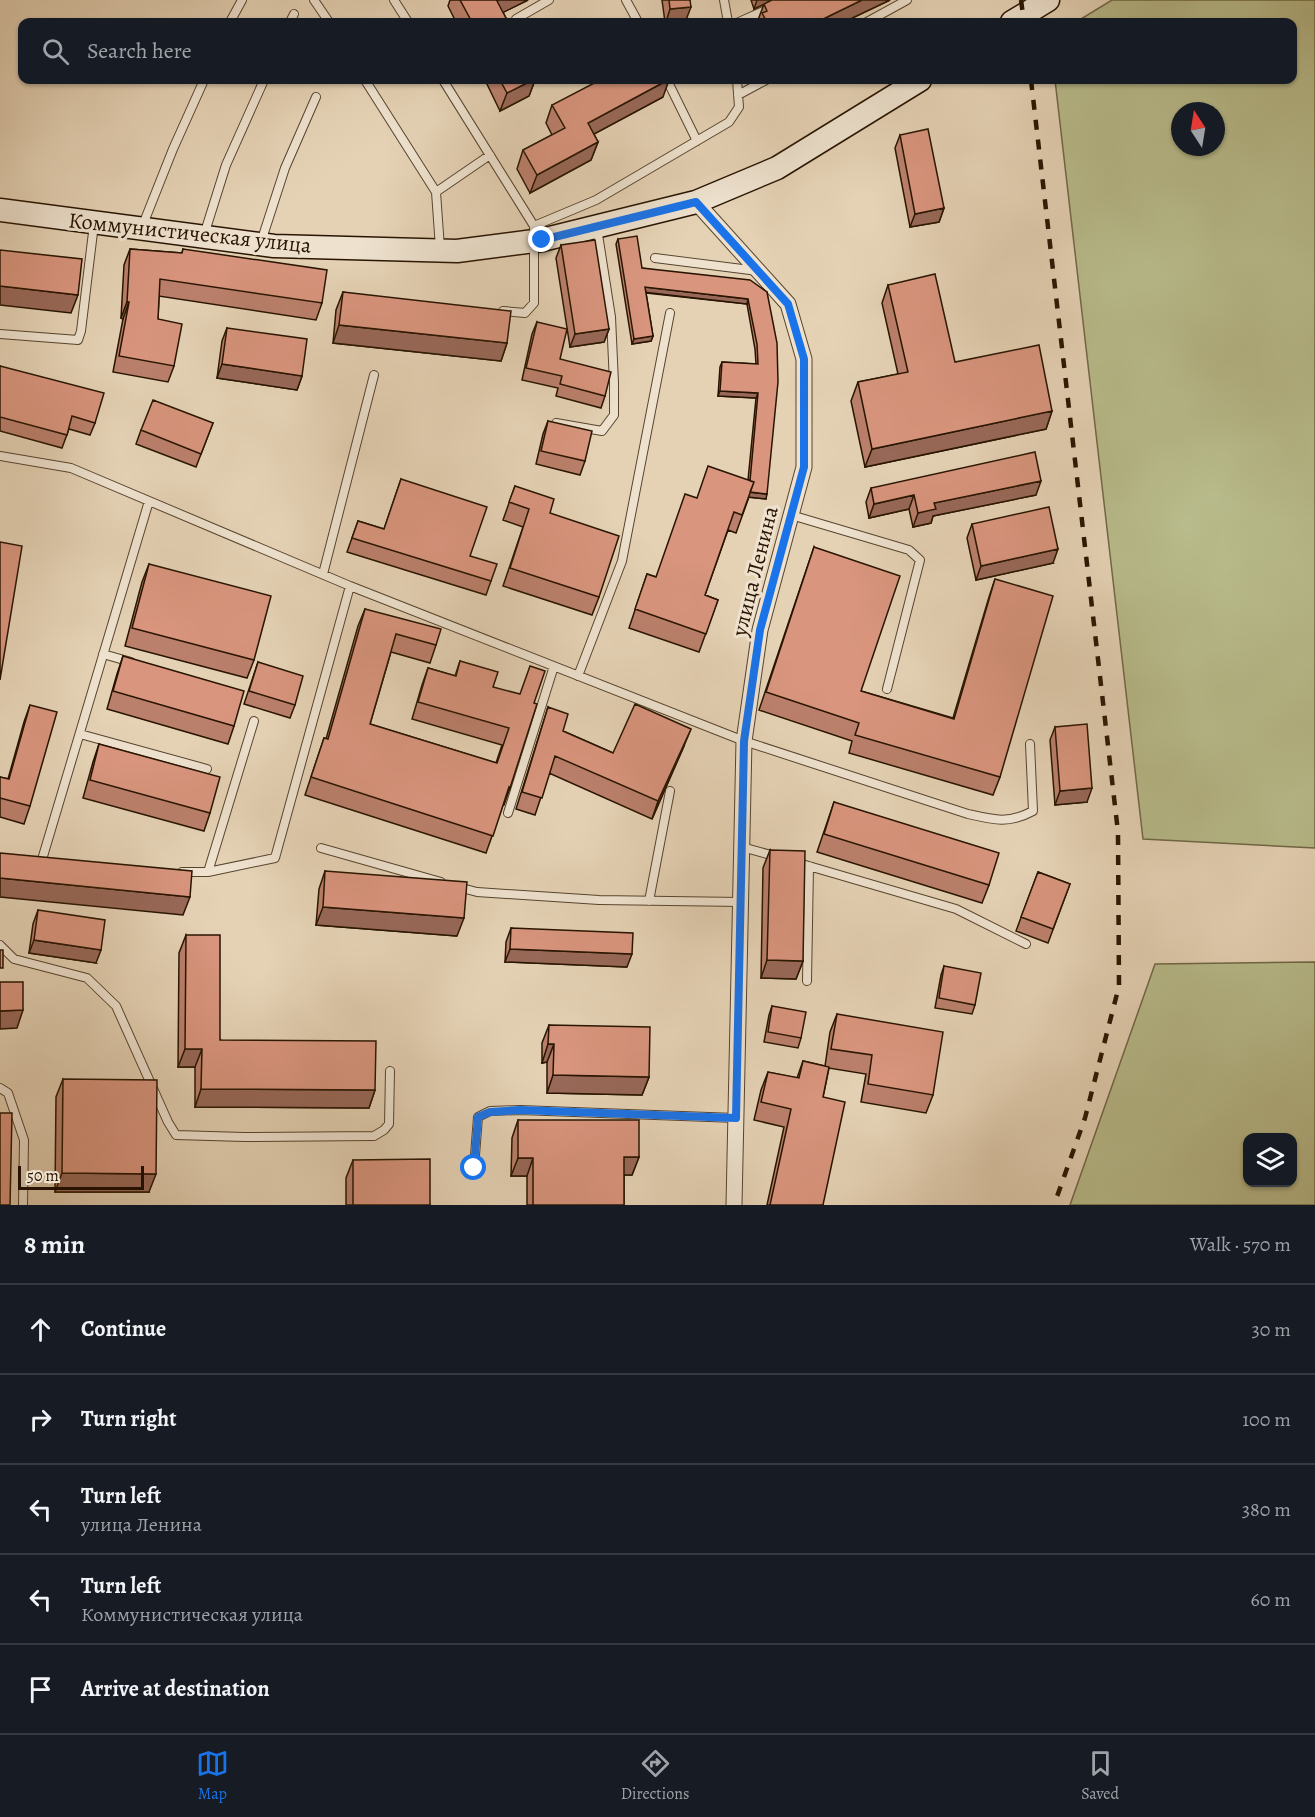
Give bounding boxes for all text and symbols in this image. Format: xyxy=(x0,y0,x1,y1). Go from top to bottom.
search box xyxy=(18,18,1297,84)
icon: search xyxy=(39,35,72,68)
text: Search here xyxy=(87,36,192,66)
north arrow xyxy=(1171,102,1225,156)
street label: Коммунистическая улица xyxy=(67,205,314,261)
route end xyxy=(528,226,554,252)
street label: улица Ленина xyxy=(724,502,786,640)
map controls xyxy=(1243,1133,1297,1187)
button: layers xyxy=(1243,1133,1297,1187)
route start xyxy=(460,1154,486,1180)
scale bar xyxy=(18,1163,144,1190)
text: 50 m xyxy=(27,1165,59,1187)
text: 8 min xyxy=(24,1227,85,1262)
text: Walk · 570 m xyxy=(1190,1231,1291,1258)
icon: ahead xyxy=(24,1313,57,1346)
text: Continue xyxy=(81,1314,166,1344)
text: 30 m xyxy=(1251,1316,1291,1343)
icon: right xyxy=(24,1403,57,1436)
text: Turn right xyxy=(81,1404,177,1434)
text: 100 m xyxy=(1242,1406,1291,1433)
text: Turn left xyxy=(81,1481,161,1511)
icon: left xyxy=(24,1493,57,1526)
text: 380 m xyxy=(1242,1496,1291,1523)
text: улица Ленина xyxy=(81,1511,202,1538)
text: Turn left xyxy=(81,1571,161,1601)
icon: left xyxy=(24,1583,57,1616)
text: 60 m xyxy=(1251,1586,1291,1613)
text: Коммунистическая улица xyxy=(81,1601,303,1628)
icon: arrive xyxy=(24,1673,57,1706)
text: Arrive at destination xyxy=(81,1674,270,1704)
tab: Map xyxy=(196,1747,229,1805)
tab: Directions xyxy=(621,1747,689,1805)
tab: Saved xyxy=(1081,1747,1119,1805)

